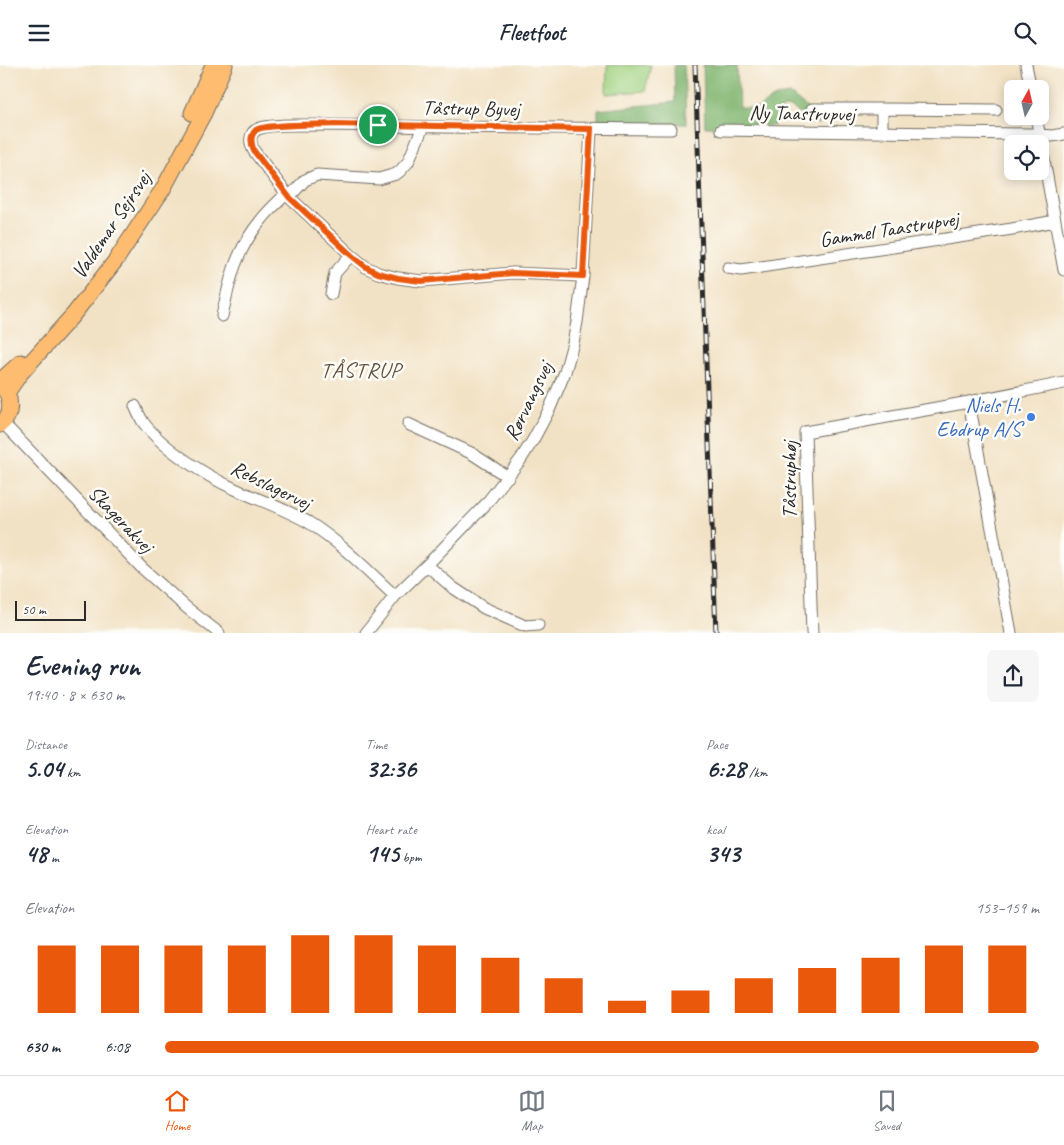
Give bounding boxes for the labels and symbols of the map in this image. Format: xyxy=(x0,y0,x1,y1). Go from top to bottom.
north arrow xyxy=(1004,80,1049,125)
street label: Tåstrup Byvej xyxy=(422,94,523,122)
street label: Ny Taastrupvej xyxy=(749,99,858,127)
pin xyxy=(357,104,399,146)
street label: Valdemar Sejrsvej xyxy=(66,164,158,284)
street label: Gammel Taastrupvej xyxy=(818,205,963,253)
street label: Rørvangsvej xyxy=(498,355,559,445)
district label: TÅSTRUP xyxy=(320,356,403,384)
place label: Niels H. Ebdrup A/S xyxy=(936,392,1025,442)
marker: Niels H. Ebdrup A/S xyxy=(1025,411,1037,423)
street label: Tåstruphøj xyxy=(776,439,802,519)
street label: Rebslagervej xyxy=(227,454,318,517)
street label: Skagerakvej xyxy=(83,480,161,560)
scale bar xyxy=(15,597,86,621)

